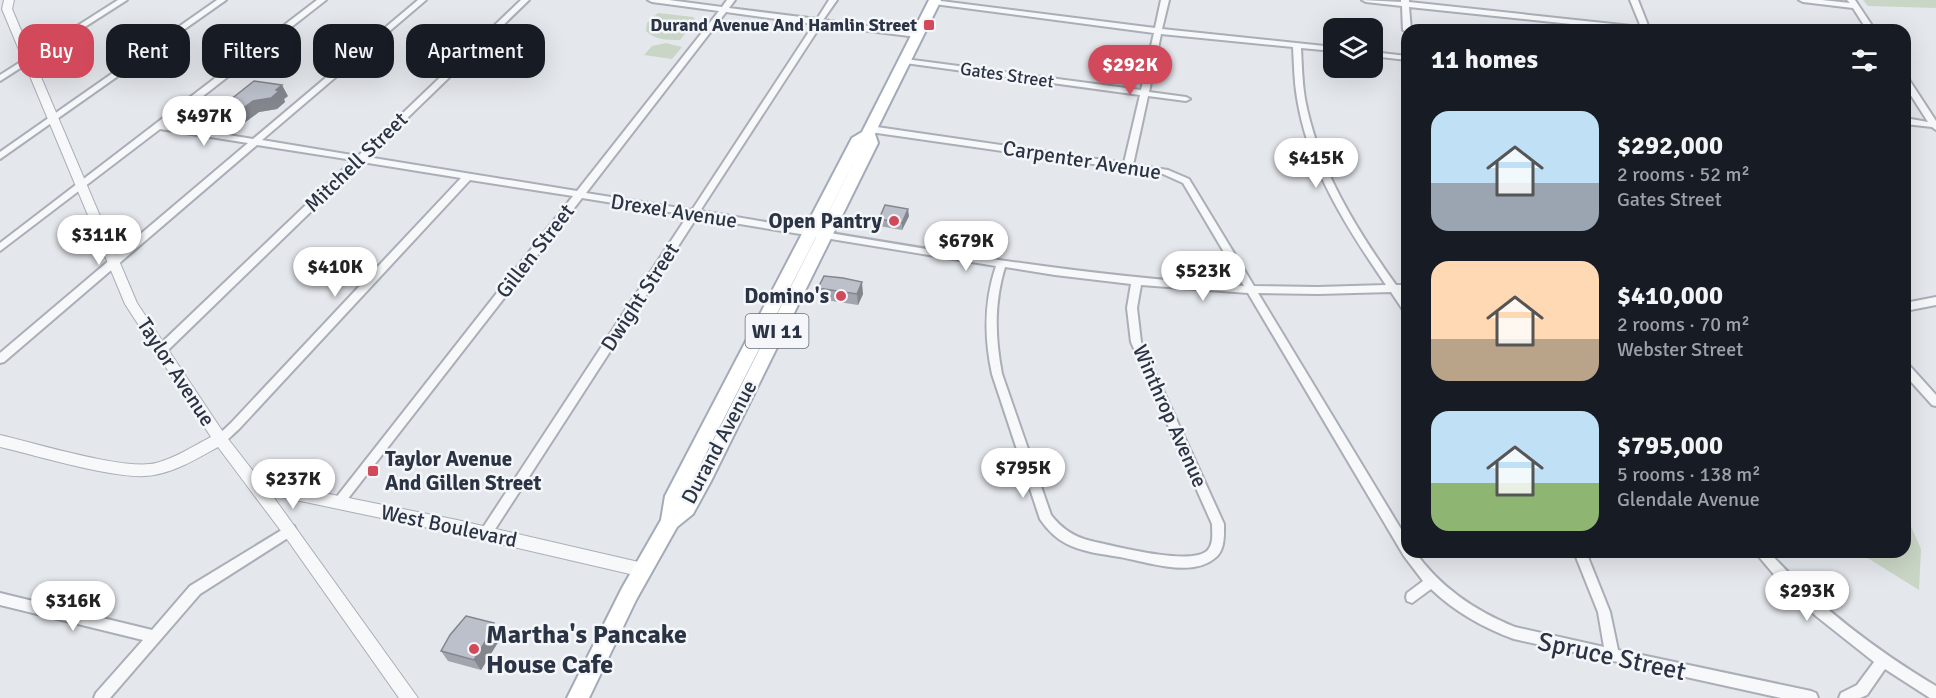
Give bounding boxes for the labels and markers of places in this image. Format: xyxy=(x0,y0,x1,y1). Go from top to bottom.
place label: Durand Avenue And Hamlin Street xyxy=(650,14,917,36)
marker: Durand Avenue And Hamlin Street xyxy=(922,18,936,32)
pin: $292K xyxy=(1088,45,1172,96)
pin: $497K xyxy=(162,96,246,147)
pin: $415K xyxy=(1274,138,1358,189)
place label: Open Pantry xyxy=(769,208,883,234)
marker: Open Pantry xyxy=(887,214,901,228)
pin: $311K xyxy=(57,215,141,266)
pin: $679K xyxy=(924,221,1008,272)
pin: $410K xyxy=(293,247,377,298)
pin: $523K xyxy=(1161,251,1245,302)
place label: Domino's xyxy=(744,283,829,309)
marker: Domino's xyxy=(834,289,848,303)
place label: Taylor Avenue And Gillen Street xyxy=(385,446,542,496)
pin: $795K xyxy=(981,448,1065,499)
pin: $237K xyxy=(251,459,335,510)
marker: Taylor Avenue And Gillen Street xyxy=(366,464,380,478)
pin: $293K xyxy=(1765,571,1849,622)
pin: $316K xyxy=(31,581,115,632)
place label: Martha's Pancake House Cafe xyxy=(486,619,687,681)
marker: Martha's Pancake House Cafe xyxy=(467,642,481,656)

